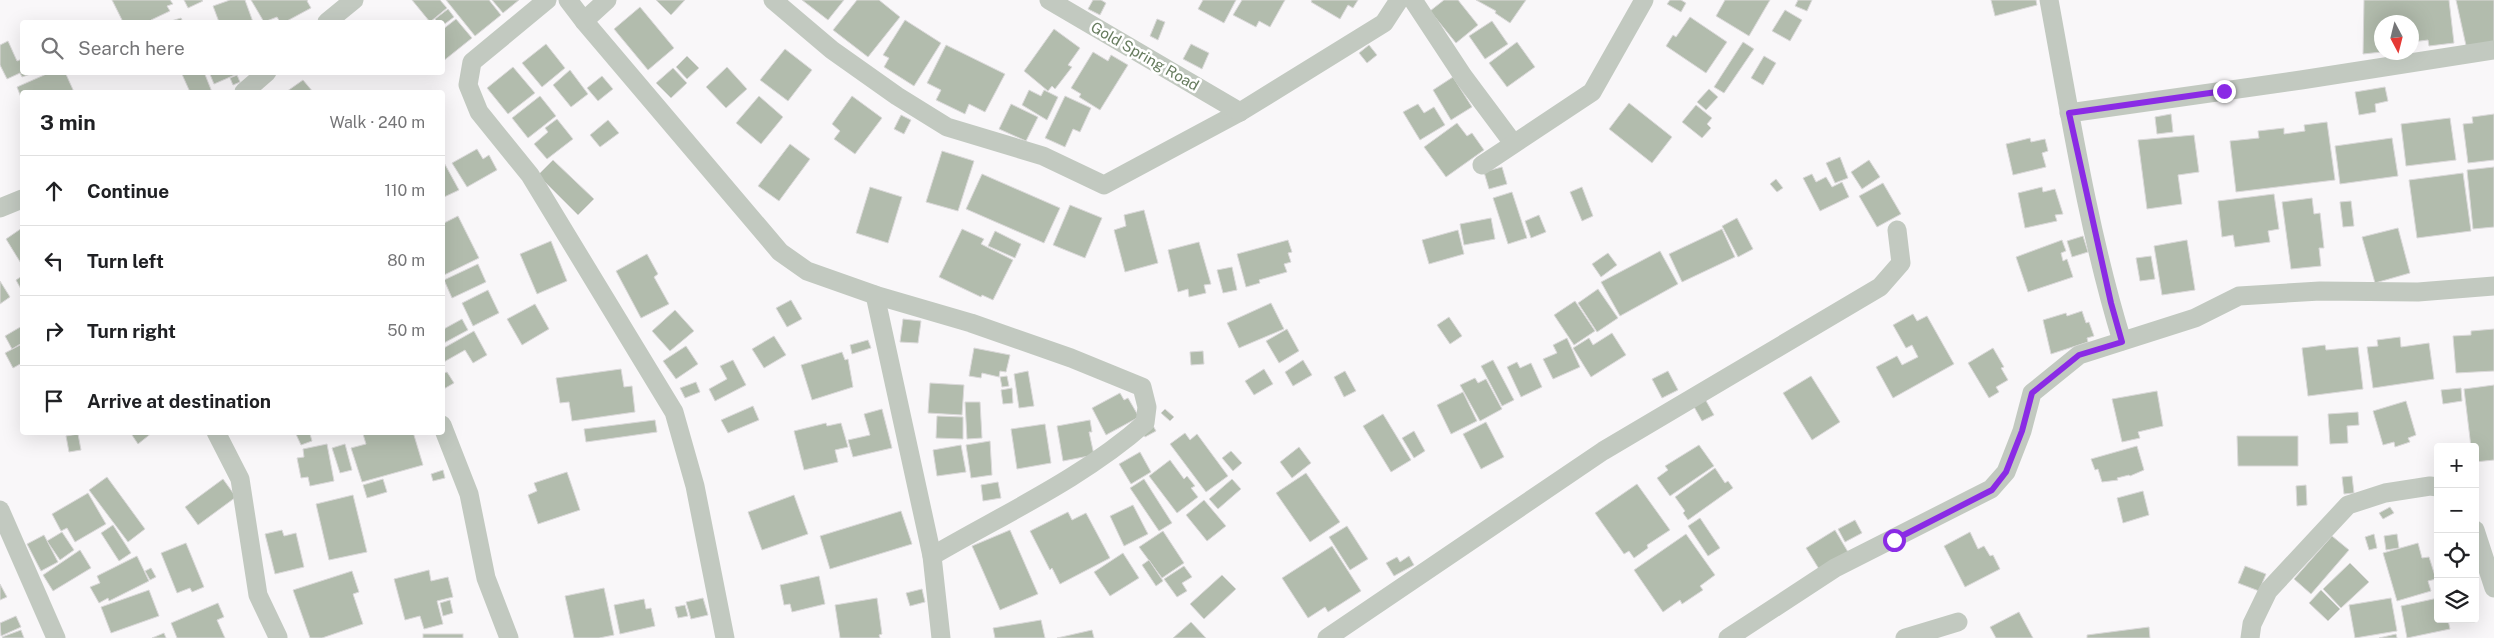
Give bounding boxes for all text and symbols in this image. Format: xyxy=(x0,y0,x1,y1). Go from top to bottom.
north arrow xyxy=(2374,15,2419,60)
street label: Gold Spring Road xyxy=(1088,18,1202,94)
search box xyxy=(20,20,445,75)
icon: search xyxy=(38,34,66,62)
text: Search here xyxy=(78,37,185,59)
route end xyxy=(2213,80,2236,103)
text: 3 min xyxy=(40,110,96,135)
text: Walk · 240 m xyxy=(329,113,425,132)
icon: ahead xyxy=(40,177,68,205)
text: Continue xyxy=(87,180,169,202)
text: 110 m xyxy=(384,181,425,200)
icon: left xyxy=(40,247,68,275)
text: Turn left xyxy=(87,250,164,272)
text: 80 m xyxy=(387,251,425,270)
icon: right xyxy=(40,317,68,345)
text: Turn right xyxy=(87,320,176,342)
text: 50 m xyxy=(387,321,425,340)
icon: arrive xyxy=(40,387,68,415)
text: Arrive at destination xyxy=(87,390,271,412)
map controls xyxy=(2434,443,2479,623)
button: + xyxy=(2434,443,2479,488)
button: − xyxy=(2434,488,2479,533)
route start xyxy=(1883,529,1906,552)
button: locate xyxy=(2434,533,2479,578)
button: layers xyxy=(2434,578,2479,623)

